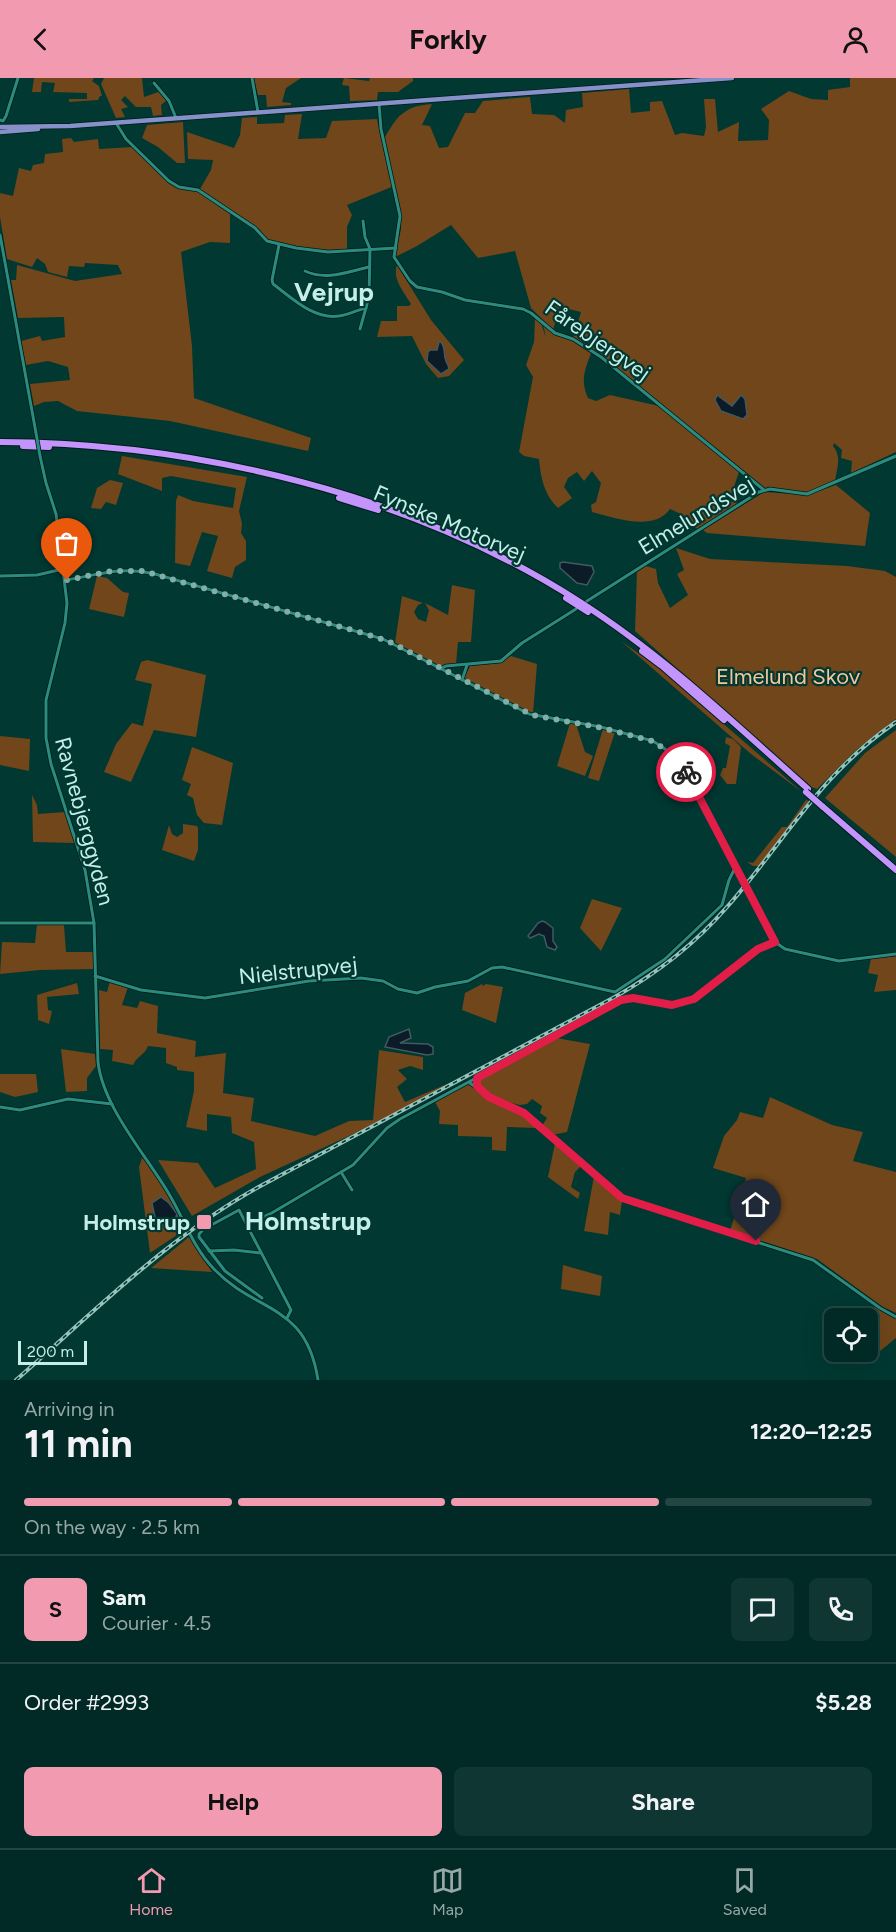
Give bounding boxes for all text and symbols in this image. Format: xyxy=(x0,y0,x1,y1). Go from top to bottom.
icon: back xyxy=(24,23,57,56)
text: Forkly xyxy=(409,23,487,56)
icon: person xyxy=(839,23,872,56)
district label: Vejrup xyxy=(294,276,374,308)
street label: Fårebjergvej xyxy=(540,294,656,387)
street label: Elmelundsvej xyxy=(633,470,759,561)
street label: Fynske Motorvej xyxy=(370,479,530,568)
pin xyxy=(41,518,92,580)
icon: bag xyxy=(50,527,83,560)
park label: Elmelund Skov xyxy=(716,663,861,690)
street label: Ravnebjerggyden xyxy=(49,734,120,908)
courier xyxy=(656,742,716,802)
icon: bike xyxy=(670,756,703,789)
street label: Nielstrupvej xyxy=(237,951,359,990)
pin xyxy=(730,1179,781,1241)
icon: home xyxy=(739,1188,772,1221)
district label: Holmstrup xyxy=(245,1205,371,1237)
place label: Holmstrup xyxy=(83,1209,190,1236)
marker: Holmstrup xyxy=(195,1213,213,1231)
map controls xyxy=(824,1308,878,1362)
button: locate xyxy=(824,1308,878,1362)
scale bar xyxy=(18,1338,87,1366)
text: 200 m xyxy=(27,1342,74,1361)
text: Arriving in xyxy=(24,1397,114,1421)
text: 12:20–12:25 xyxy=(750,1418,872,1445)
text: 11 min xyxy=(24,1420,133,1467)
text: On the way · 2.5 km xyxy=(24,1515,200,1539)
button: chat xyxy=(731,1578,794,1641)
button: phone xyxy=(809,1578,872,1641)
text: Sam xyxy=(102,1584,146,1611)
text: S xyxy=(49,1596,62,1623)
text: Courier · 4.5 xyxy=(102,1611,211,1635)
text: Order #2993 xyxy=(24,1689,149,1716)
text: $5.28 xyxy=(815,1689,872,1716)
button: Help xyxy=(24,1767,442,1836)
button: Share xyxy=(454,1767,872,1836)
tab: Home xyxy=(129,1864,173,1919)
tab: Map xyxy=(431,1864,464,1919)
tab: Saved xyxy=(723,1864,767,1919)

